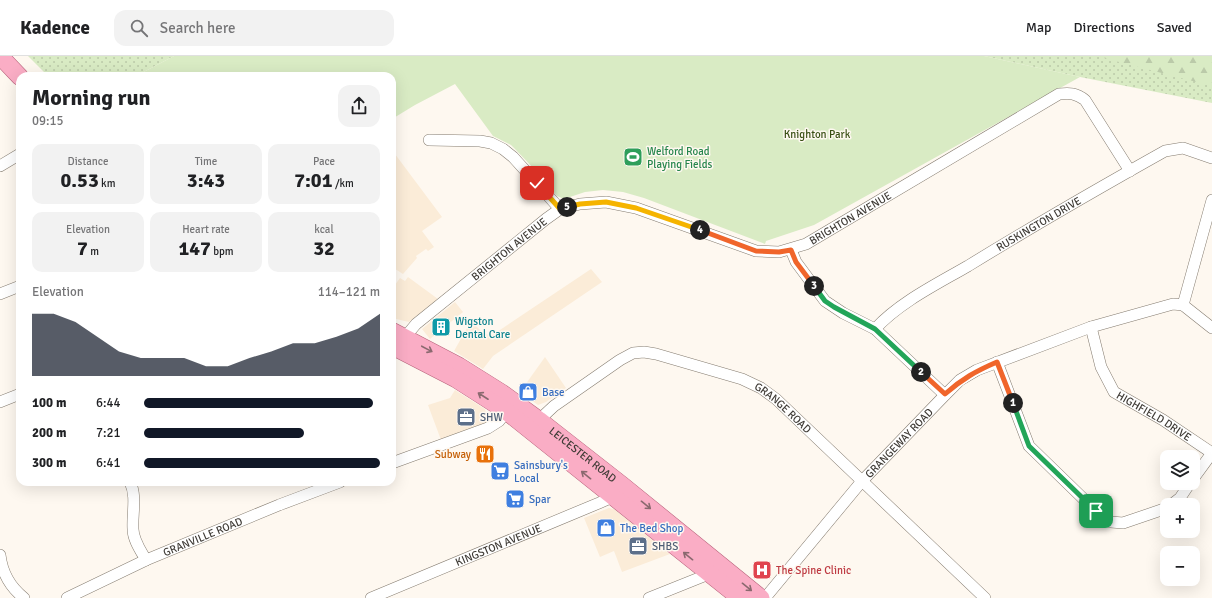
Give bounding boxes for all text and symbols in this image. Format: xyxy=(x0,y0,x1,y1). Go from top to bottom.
search box xyxy=(114,10,394,46)
text: Kadence xyxy=(20,16,90,40)
icon: search xyxy=(128,17,150,39)
text: Search here xyxy=(160,19,235,37)
text: Map xyxy=(1026,19,1052,36)
text: Directions xyxy=(1074,19,1135,36)
text: Saved xyxy=(1157,19,1192,36)
text: Morning run xyxy=(32,84,151,111)
button: share xyxy=(338,85,380,127)
text: 09:15 xyxy=(32,113,64,129)
park label: Knighton Park xyxy=(784,128,851,141)
place label: Welford Road Playing Fields xyxy=(647,145,713,171)
sports icon: Welford Road Playing Fields xyxy=(622,146,644,168)
text: Distance xyxy=(68,155,108,168)
text: Time xyxy=(195,155,217,168)
text: Pace xyxy=(313,155,335,168)
pin xyxy=(520,166,554,200)
text: 0.53 xyxy=(61,168,99,193)
text: 3:43 xyxy=(187,168,225,193)
text: 7:01 xyxy=(294,168,332,193)
icon: check xyxy=(526,172,548,194)
text: km xyxy=(99,177,115,190)
text: /km xyxy=(332,177,354,190)
street label: BRIGHTON AVENUE xyxy=(807,189,894,248)
street label: RUSKINGTON DRIVE xyxy=(994,194,1083,254)
pin: 5 xyxy=(557,197,577,217)
text: 5 xyxy=(564,200,570,213)
street label: BRIGHTON AVENUE xyxy=(469,215,550,284)
pin: 4 xyxy=(690,220,710,240)
text: Elevation xyxy=(66,223,110,236)
text: Heart rate xyxy=(182,223,230,236)
text: kcal xyxy=(314,223,334,236)
text: 4 xyxy=(697,223,703,236)
text: 7 xyxy=(77,236,88,261)
text: 147 xyxy=(178,236,211,261)
text: 32 xyxy=(313,236,335,261)
text: m xyxy=(88,245,99,258)
text: bpm xyxy=(211,245,234,258)
pin: 3 xyxy=(804,276,824,296)
text: 3 xyxy=(811,279,817,292)
text: Elevation xyxy=(32,284,84,300)
text: 114–121 m xyxy=(318,284,380,300)
place label: Wigston Dental Care xyxy=(455,315,510,341)
building icon: Wigston Dental Care xyxy=(430,316,452,338)
one-way arrow xyxy=(420,345,432,353)
pin: 2 xyxy=(911,362,931,382)
text: 2 xyxy=(918,365,924,378)
street label: GRANGE ROAD xyxy=(753,380,814,436)
shop icon: Base xyxy=(517,381,539,403)
place label: Base xyxy=(542,386,565,399)
street label: HIGHFIELD DRIVE xyxy=(1114,389,1193,444)
one-way arrow xyxy=(477,391,489,399)
pin: 1 xyxy=(1003,393,1023,413)
text: 100 m xyxy=(32,395,66,411)
text: 6:44 xyxy=(96,395,121,411)
text: 1 xyxy=(1010,396,1016,409)
office icon: SHW xyxy=(455,406,477,428)
street label: GRANGEWAY ROAD xyxy=(863,406,936,481)
place label: SHW xyxy=(480,411,504,424)
street label: LEICESTER ROAD xyxy=(546,424,619,485)
text: 200 m xyxy=(32,425,66,441)
text: 7:21 xyxy=(96,425,121,441)
restaurant icon: Subway xyxy=(474,443,496,465)
place label: Subway xyxy=(435,448,472,461)
map controls xyxy=(1160,450,1200,586)
button: layers xyxy=(1160,450,1200,490)
text: 300 m xyxy=(32,455,66,471)
text: 6:41 xyxy=(96,455,121,471)
place label: Sainsbury's Local xyxy=(514,459,568,485)
supermarket icon: Sainsbury's Local xyxy=(489,460,511,482)
one-way arrow xyxy=(581,470,592,479)
supermarket icon: Spar xyxy=(504,488,526,510)
place label: Spar xyxy=(529,493,551,506)
pin xyxy=(1079,494,1113,528)
button: + xyxy=(1160,498,1200,538)
one-way arrow xyxy=(641,500,652,509)
icon: arrive xyxy=(1085,500,1107,522)
street label: GRANVILLE ROAD xyxy=(161,515,245,559)
shop icon: The Bed Shop xyxy=(595,517,617,539)
street label: KINGSTON AVENUE xyxy=(453,522,544,569)
place label: The Bed Shop xyxy=(620,522,684,535)
office icon: SHBS xyxy=(627,535,649,557)
place label: SHBS xyxy=(652,540,678,553)
button: − xyxy=(1160,546,1200,586)
one-way arrow xyxy=(682,552,693,560)
hospital icon: The Spine Clinic xyxy=(751,559,773,581)
place label: The Spine Clinic xyxy=(776,564,851,577)
one-way arrow xyxy=(742,582,752,591)

